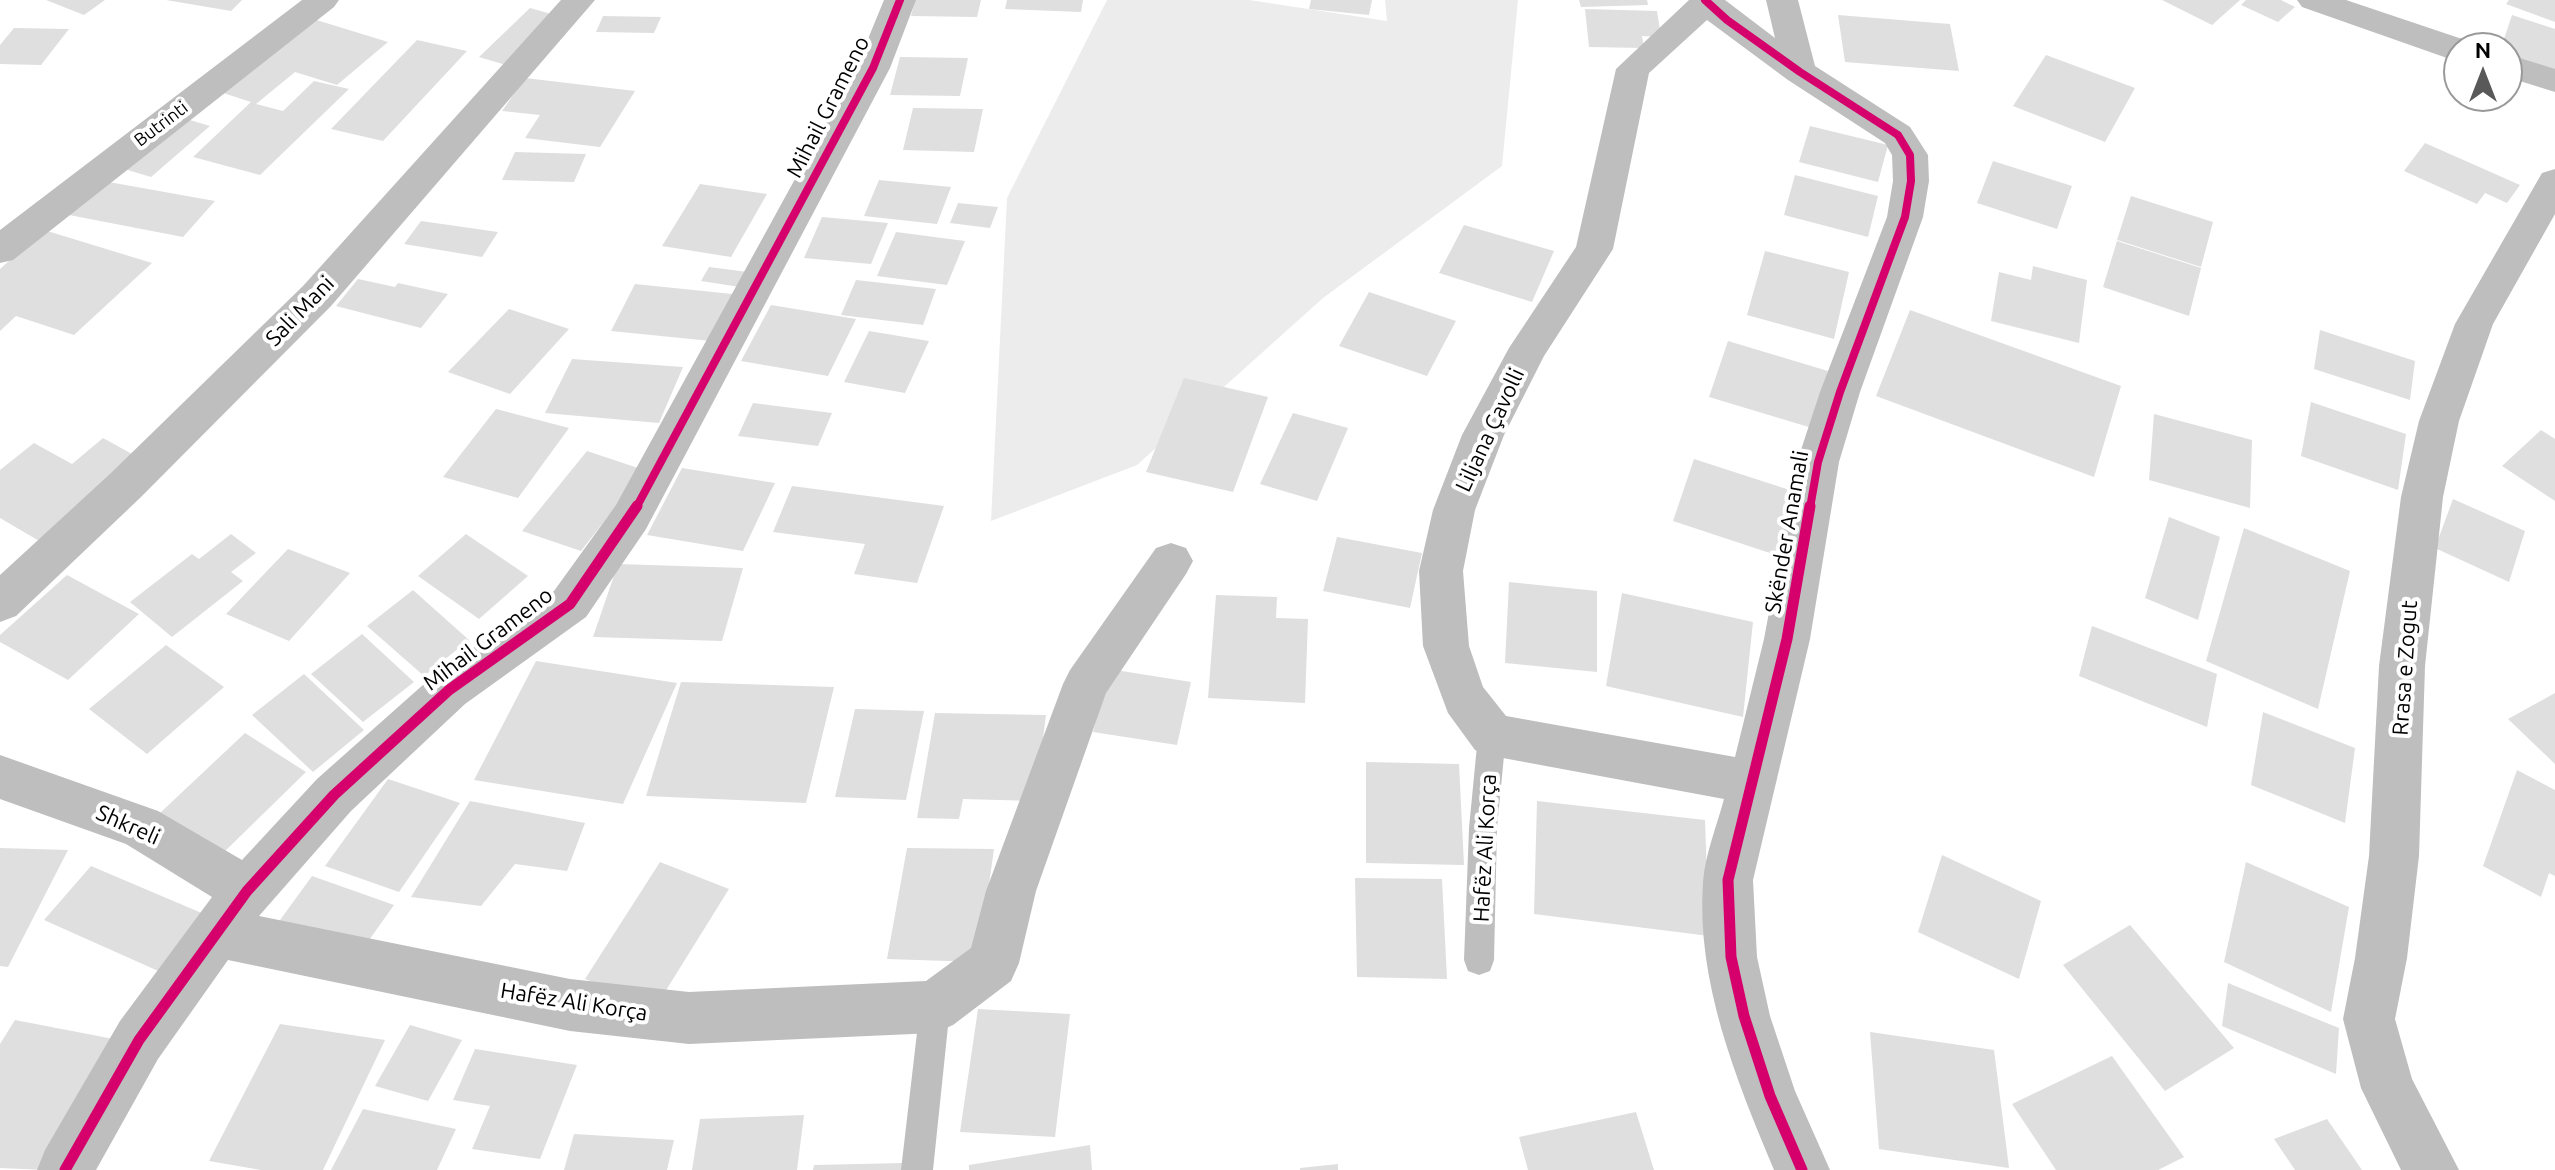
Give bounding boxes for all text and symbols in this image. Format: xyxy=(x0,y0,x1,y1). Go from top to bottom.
street label: Mihail Grameno xyxy=(781,32,875,182)
north arrow xyxy=(2443,32,2523,112)
text: N xyxy=(2475,37,2491,62)
street label: Butrinti xyxy=(130,97,192,151)
street label: Sali Mani xyxy=(260,270,340,352)
street label: Liljana Çavolli xyxy=(1450,364,1530,496)
street label: Skënder Anamali xyxy=(1760,448,1814,616)
street label: Mihail Grameno xyxy=(418,582,558,696)
street label: Rrasa e Zogut xyxy=(2387,600,2423,736)
street label: Hafëz Ali Korça xyxy=(1468,773,1502,923)
street label: Shkreli xyxy=(92,799,164,851)
street label: Hafëz Ali Korça xyxy=(499,977,649,1027)

